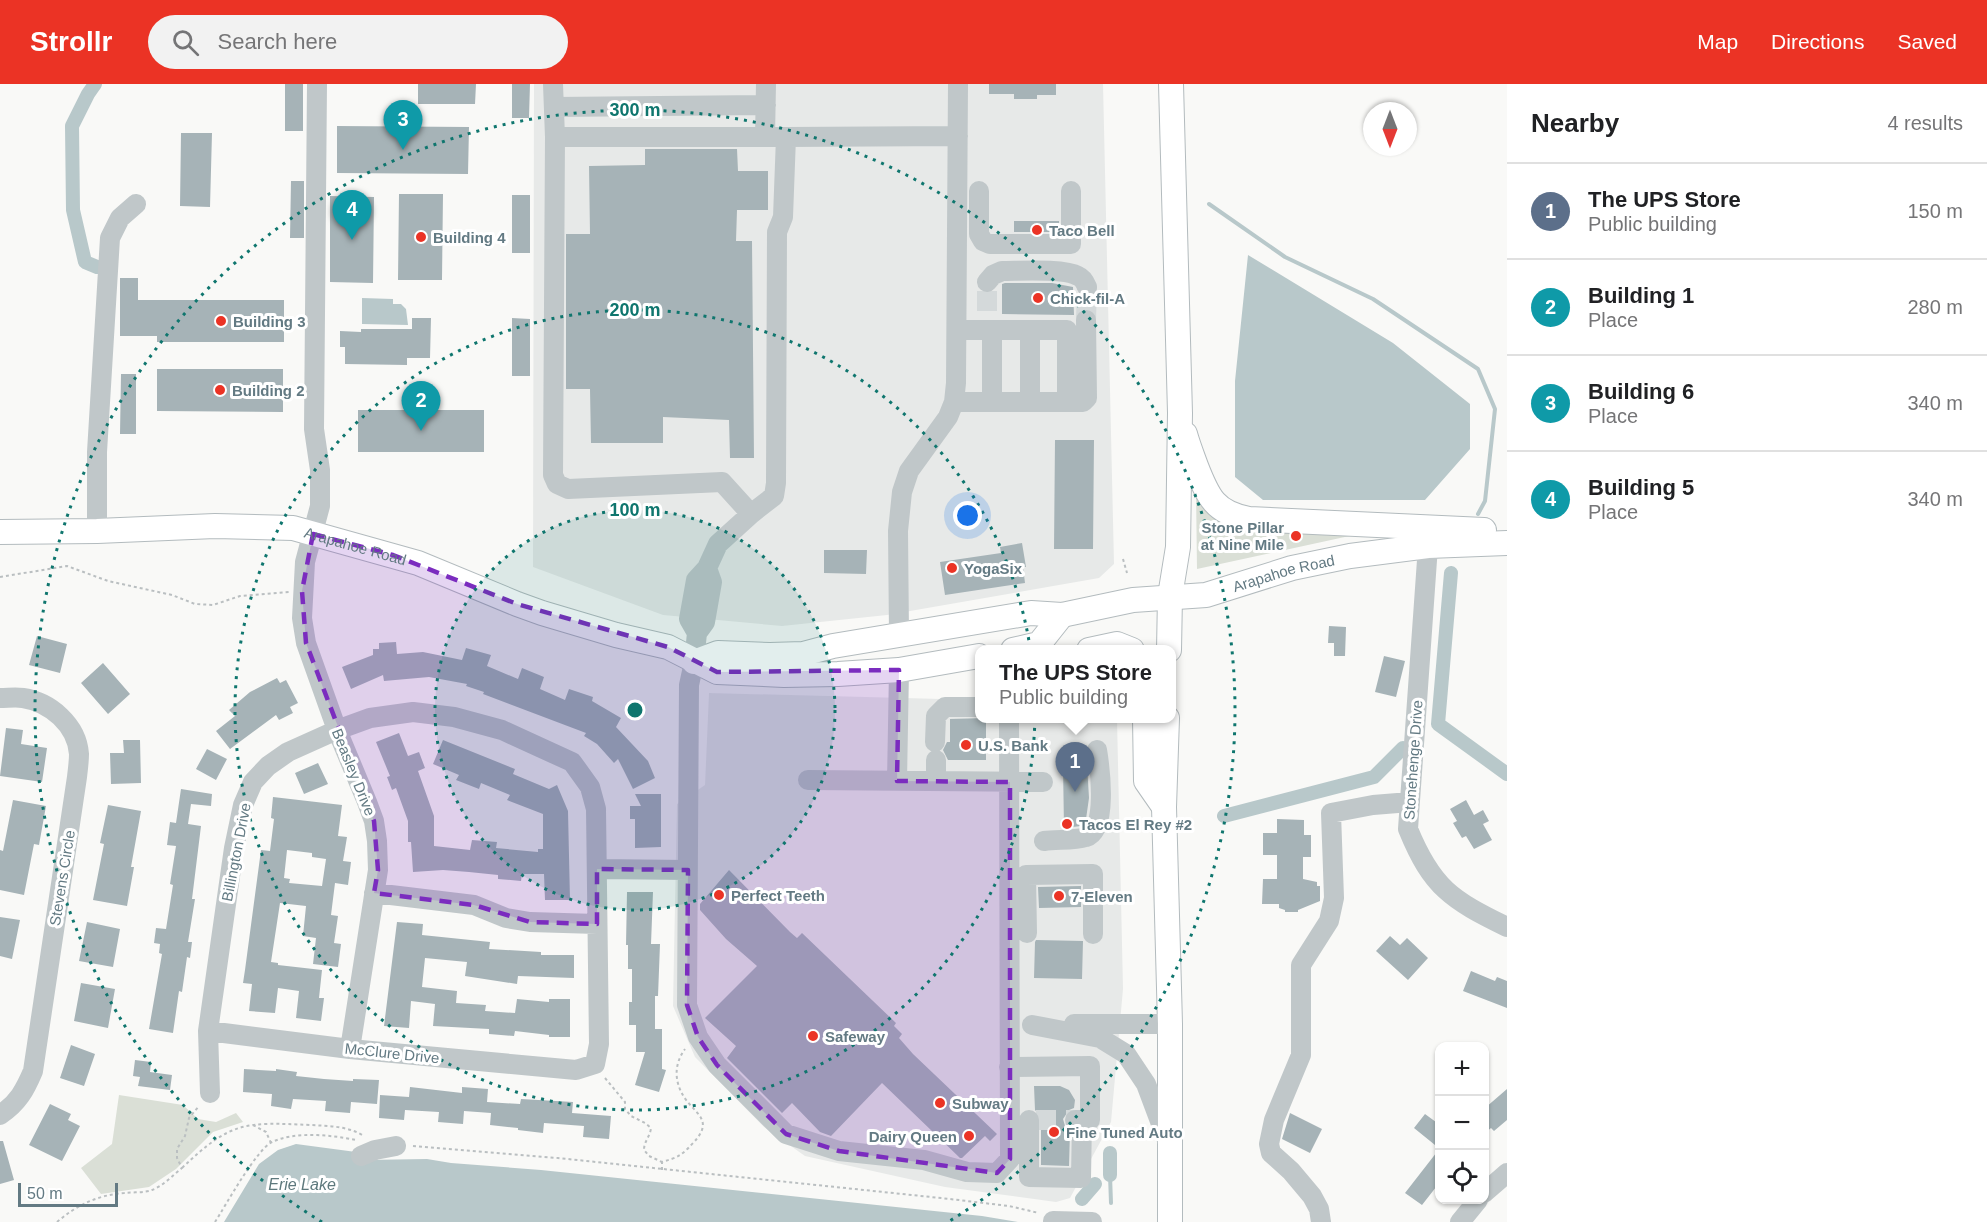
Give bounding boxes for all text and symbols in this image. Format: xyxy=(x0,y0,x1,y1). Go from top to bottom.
search box xyxy=(148,15,568,69)
text: Strollr xyxy=(30,26,112,57)
icon: search xyxy=(169,26,202,59)
text: Search here xyxy=(217,29,337,54)
text: Map xyxy=(1697,30,1738,53)
text: Directions xyxy=(1771,30,1864,53)
text: Saved xyxy=(1897,30,1957,53)
pin: 3 xyxy=(384,100,422,150)
text: 300 m xyxy=(609,100,661,120)
north arrow xyxy=(1363,102,1417,156)
text: Nearby xyxy=(1531,108,1619,138)
text: 4 results xyxy=(1887,112,1963,134)
text: The UPS Store xyxy=(1588,187,1741,212)
pin: 4 xyxy=(332,190,372,240)
text: 1 xyxy=(1545,200,1556,222)
text: 150 m xyxy=(1907,200,1963,222)
text: Public building xyxy=(1588,213,1717,235)
place label: Taco Bell xyxy=(1049,222,1115,239)
marker: Taco Bell xyxy=(1030,223,1044,237)
place label: Building 4 xyxy=(433,229,506,246)
marker: Building 4 xyxy=(414,230,428,244)
text: Building 1 xyxy=(1588,283,1694,308)
place label: Chick-fil-A xyxy=(1050,290,1125,307)
marker: Chick-fil-A xyxy=(1031,291,1045,305)
text: 2 xyxy=(1545,296,1556,318)
text: 280 m xyxy=(1907,296,1963,318)
text: 200 m xyxy=(609,300,661,320)
text: Place xyxy=(1588,309,1638,331)
place label: Building 3 xyxy=(233,313,306,330)
marker: Building 3 xyxy=(214,314,228,328)
text: Building 6 xyxy=(1588,379,1694,404)
place label: Building 2 xyxy=(232,382,305,399)
pin: 2 xyxy=(402,382,440,431)
marker: Building 2 xyxy=(213,383,227,397)
text: 3 xyxy=(1545,392,1556,414)
text: 340 m xyxy=(1907,392,1963,414)
text: Place xyxy=(1588,405,1638,427)
text: Building 5 xyxy=(1588,475,1694,500)
text: 4 xyxy=(1545,488,1556,510)
text: 340 m xyxy=(1907,488,1963,510)
text: 100 m xyxy=(609,500,661,520)
your location xyxy=(953,501,982,530)
text: Place xyxy=(1588,501,1638,523)
place label: Stone Pillar at Nine Mile xyxy=(1201,519,1284,553)
street label: Arapahoe Road xyxy=(303,523,408,568)
marker: Stone Pillar at Nine Mile xyxy=(1289,529,1303,543)
street label: Arapahoe Road xyxy=(1230,551,1336,595)
place label: YogaSix xyxy=(964,560,1023,577)
marker: YogaSix xyxy=(945,561,959,575)
popup xyxy=(975,645,1176,723)
text: The UPS Store xyxy=(999,660,1152,685)
text: Public building xyxy=(999,686,1128,708)
centre of rings xyxy=(625,700,645,720)
street label: Stonehenge Drive xyxy=(1400,700,1426,820)
street label: Beasley Drive xyxy=(329,726,379,818)
place label: U.S. Bank xyxy=(978,737,1049,754)
marker: U.S. Bank xyxy=(959,738,973,752)
pin: 1 xyxy=(1056,742,1094,792)
street label: Billington Drive xyxy=(218,801,254,903)
place label: Tacos El Rey #2 xyxy=(1079,816,1192,833)
marker: Tacos El Rey #2 xyxy=(1060,817,1074,831)
street label: Stevens Circle xyxy=(46,829,78,927)
place label: Perfect Teeth xyxy=(731,887,825,904)
marker: Perfect Teeth xyxy=(712,888,726,902)
place label: 7-Eleven xyxy=(1071,888,1133,905)
marker: 7-Eleven xyxy=(1052,889,1066,903)
place label: Safeway xyxy=(825,1028,886,1045)
marker: Safeway xyxy=(806,1029,820,1043)
street label: McClure Drive xyxy=(344,1040,440,1066)
map controls xyxy=(1435,1042,1489,1204)
button: + xyxy=(1435,1042,1489,1096)
place label: Subway xyxy=(952,1095,1009,1112)
marker: Subway xyxy=(933,1096,947,1110)
button: − xyxy=(1435,1096,1489,1150)
place label: Fine Tuned Auto xyxy=(1066,1124,1183,1141)
marker: Fine Tuned Auto xyxy=(1047,1125,1061,1139)
place label: Dairy Queen xyxy=(869,1128,957,1145)
marker: Dairy Queen xyxy=(962,1129,976,1143)
button: locate xyxy=(1435,1150,1489,1204)
water label: Erie Lake xyxy=(268,1176,336,1193)
scale bar xyxy=(18,1180,118,1208)
text: 50 m xyxy=(27,1185,63,1202)

